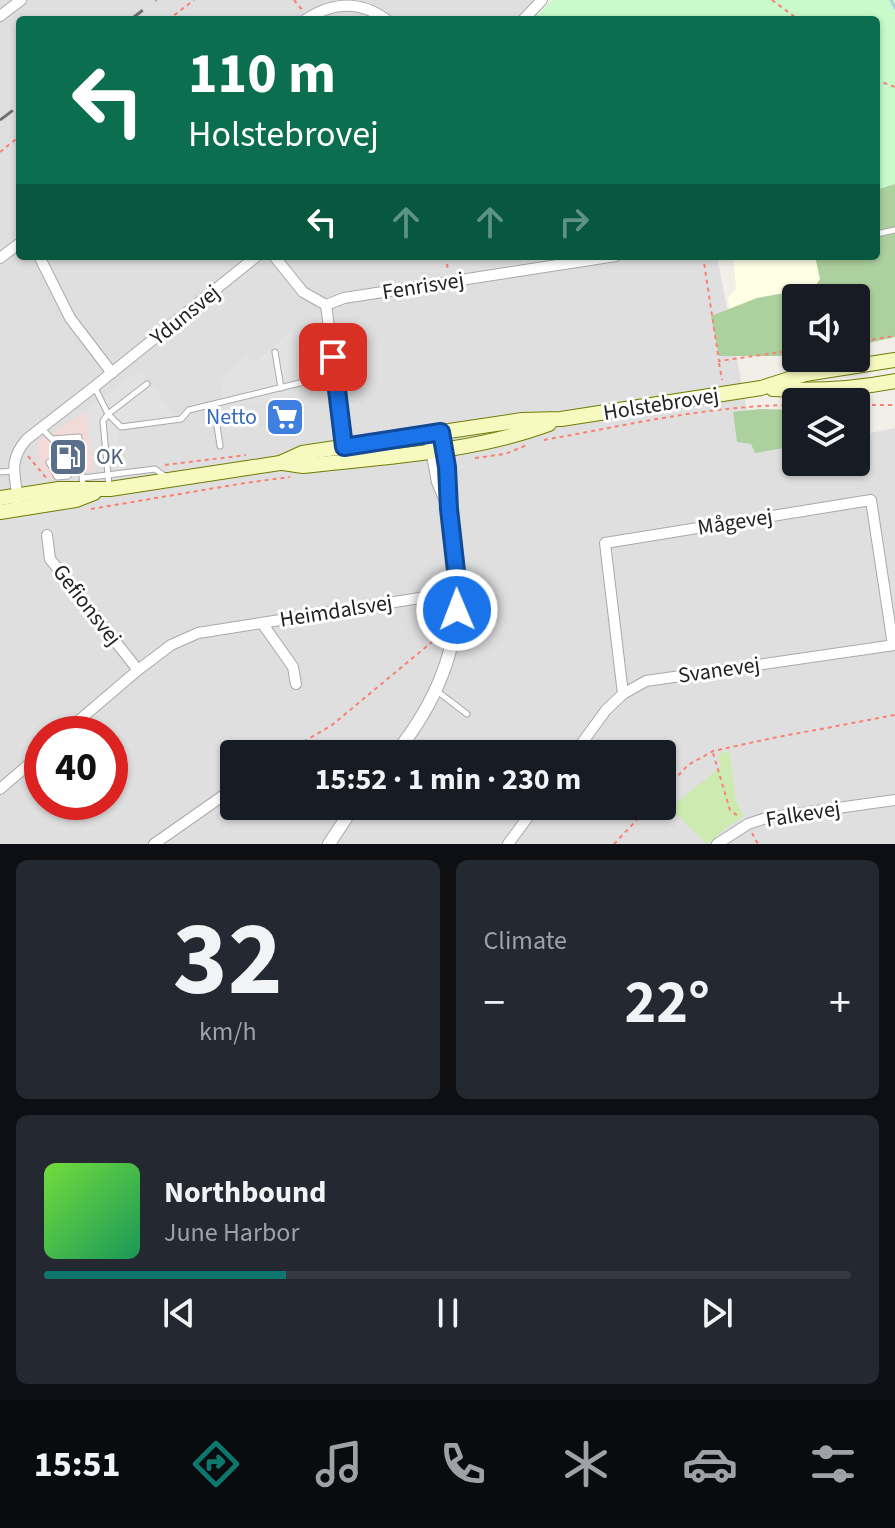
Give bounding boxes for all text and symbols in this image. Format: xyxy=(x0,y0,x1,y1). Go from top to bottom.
text: 110 m xyxy=(188,35,336,114)
icon: left xyxy=(56,48,160,152)
text: Holstebrovej xyxy=(188,109,379,160)
icon: left xyxy=(300,200,344,244)
icon: ahead xyxy=(384,200,428,244)
icon: ahead xyxy=(468,200,512,244)
icon: right xyxy=(552,200,596,244)
street label: Fenrisvej xyxy=(380,264,466,308)
street label: Ydunsvej xyxy=(142,277,227,354)
map controls xyxy=(782,284,870,476)
button: sound xyxy=(782,284,870,372)
pin xyxy=(299,323,367,391)
icon: arrive xyxy=(311,335,355,379)
street label: Holstebrovej xyxy=(601,379,721,429)
button: layers xyxy=(782,388,870,476)
supermarket icon: Netto xyxy=(264,396,306,438)
place label: Netto xyxy=(206,401,257,433)
fuel station icon: OK xyxy=(47,436,89,478)
place label: OK xyxy=(96,441,124,473)
street label: Mågevej xyxy=(695,500,775,544)
street label: Gefionsvej xyxy=(45,557,129,653)
position arrow xyxy=(415,568,499,652)
street label: Heimdalsvej xyxy=(277,586,395,636)
street label: Svanevej xyxy=(676,648,762,692)
speed limit sign: 40 xyxy=(24,716,128,820)
text: 15:52 · 1 min · 230 m xyxy=(315,758,581,801)
street label: Falkevej xyxy=(764,792,842,836)
text: 32 xyxy=(173,887,283,1035)
text: Climate xyxy=(484,922,567,959)
text: 22° xyxy=(625,961,710,1046)
text: − xyxy=(484,972,505,1035)
text: + xyxy=(829,972,851,1035)
text: km/h xyxy=(199,1013,257,1050)
text: Northbound xyxy=(164,1171,326,1214)
text: June Harbor xyxy=(164,1214,300,1251)
icon: previous xyxy=(157,1291,201,1335)
icon: pause xyxy=(426,1291,470,1335)
icon: next xyxy=(695,1291,739,1335)
icon: directions xyxy=(188,1436,244,1492)
icon: music xyxy=(311,1436,367,1492)
icon: phone xyxy=(435,1436,491,1492)
icon: climate xyxy=(558,1436,614,1492)
icon: car xyxy=(682,1436,738,1492)
icon: filters xyxy=(805,1436,861,1492)
text: 15:51 xyxy=(34,1439,121,1490)

